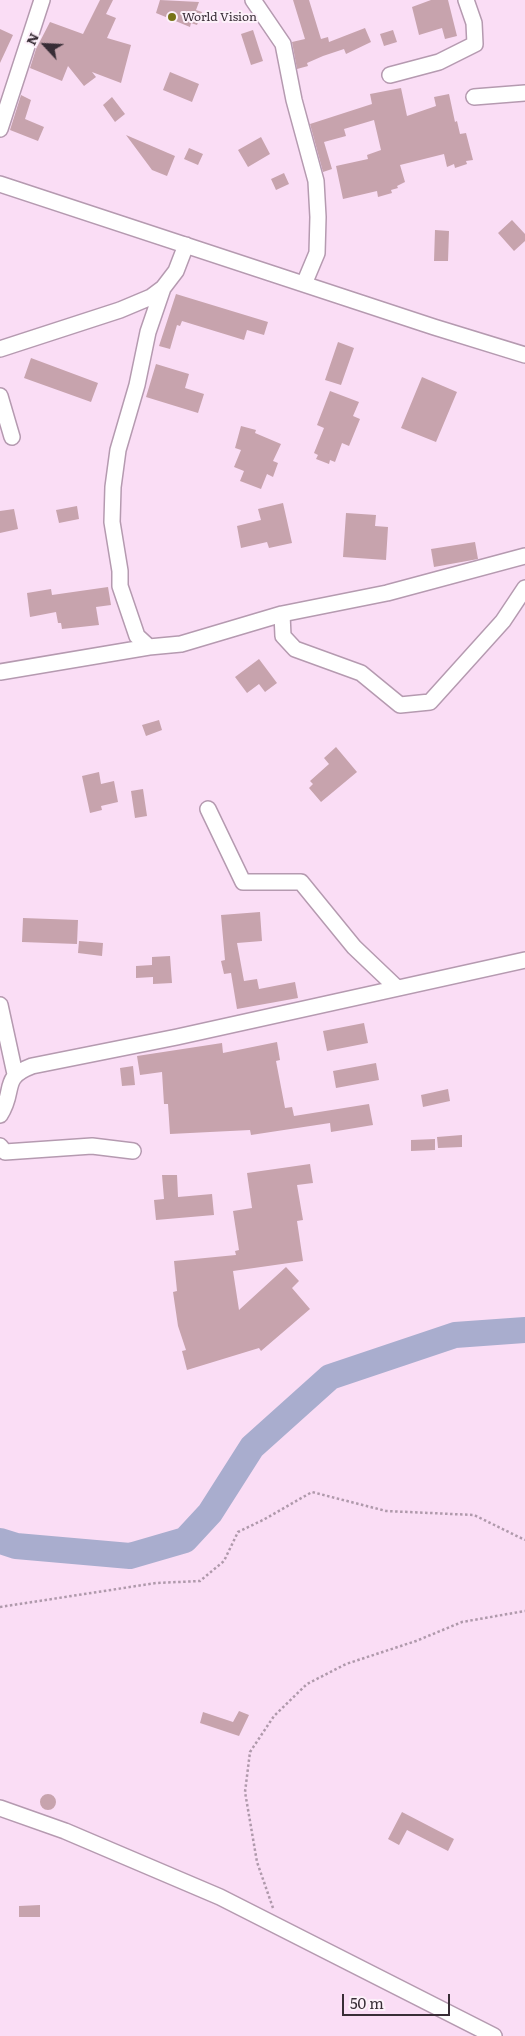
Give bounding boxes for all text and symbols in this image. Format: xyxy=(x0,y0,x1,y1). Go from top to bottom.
place label: World Vision xyxy=(182,10,257,24)
marker: World Vision xyxy=(166,11,178,23)
north arrow xyxy=(20,20,70,70)
text: N xyxy=(20,29,43,48)
scale bar xyxy=(345,1984,452,2016)
text: 50 m xyxy=(350,1991,384,2014)

